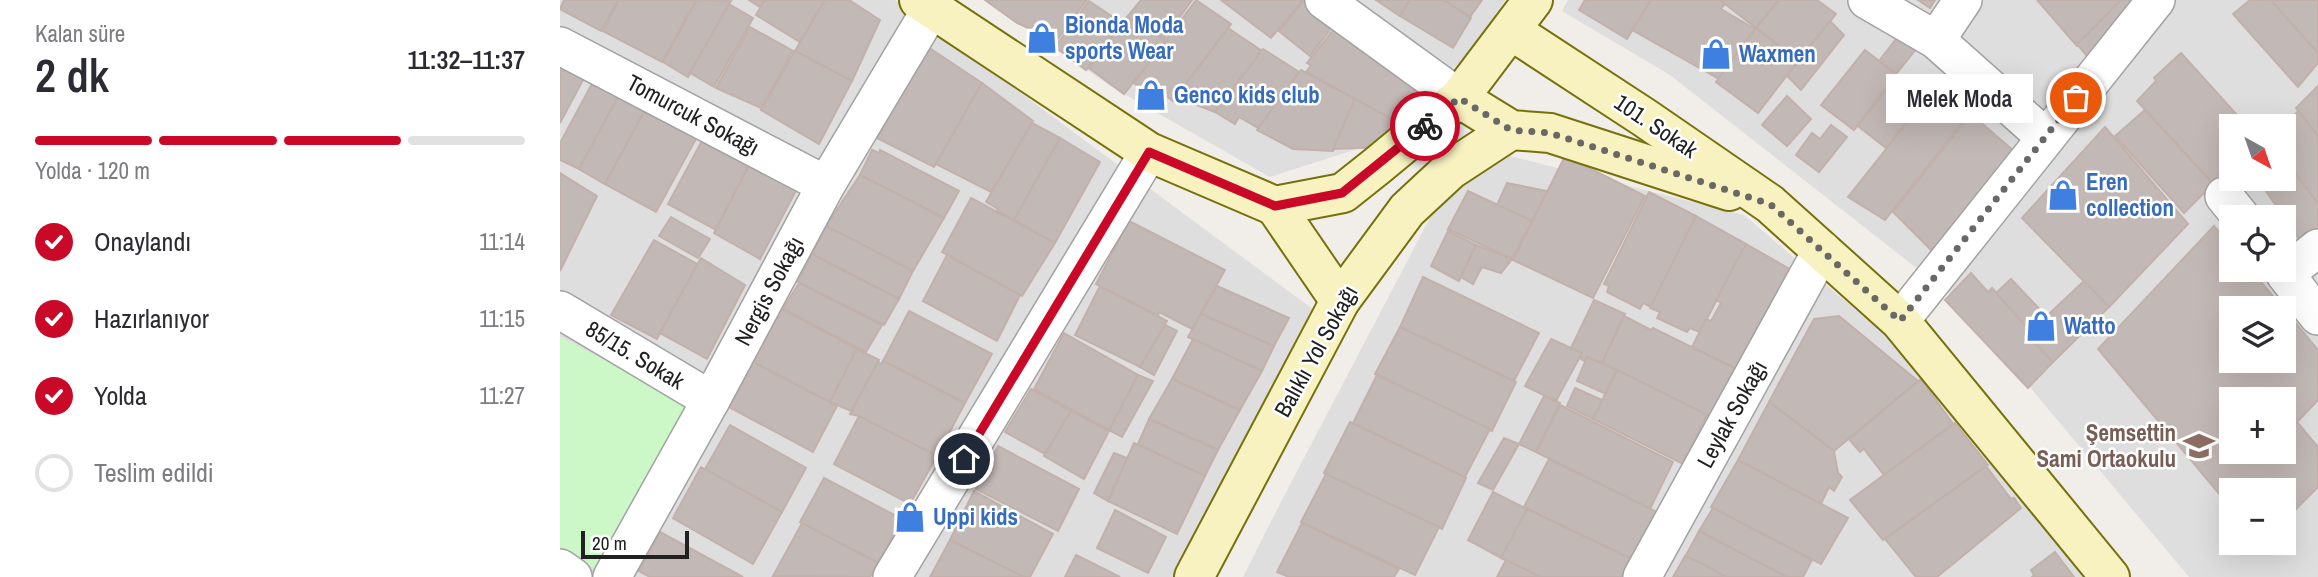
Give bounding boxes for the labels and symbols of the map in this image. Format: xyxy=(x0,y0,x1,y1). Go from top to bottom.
place label: Bionda Moda sports Wear xyxy=(1065,9,1184,66)
shop icon: Bionda Moda sports Wear xyxy=(1025,21,1059,55)
shop icon: Waxmen xyxy=(1699,37,1733,71)
place label: Waxmen xyxy=(1739,38,1816,69)
street label: Tomurcuk Sokağı xyxy=(622,67,765,162)
pin xyxy=(2046,68,2106,128)
callout: Melek Moda xyxy=(1887,74,2034,122)
shop icon: Genco kids club xyxy=(1134,78,1168,112)
place label: Genco kids club xyxy=(1174,79,1320,110)
street label: 101. Sokak xyxy=(1608,86,1705,165)
courier xyxy=(1390,91,1460,161)
north arrow xyxy=(2219,114,2296,191)
place label: Eren collection xyxy=(2086,166,2174,223)
shop icon: Eren collection xyxy=(2046,178,2080,212)
street label: Nergis Sokağı xyxy=(727,231,810,351)
street label: Balıklı Yol Sokağı xyxy=(1267,279,1365,422)
shop icon: Watto xyxy=(2024,309,2058,343)
place label: Watto xyxy=(2064,310,2116,341)
street label: 85/15. Sokak xyxy=(580,313,691,397)
street label: Leylak Sokağı xyxy=(1689,354,1774,473)
place label: Şemsettin Sami Ortaokulu xyxy=(2037,417,2176,474)
pin xyxy=(934,429,994,489)
school or university icon: Şemsettin Sami Ortaokulu xyxy=(2182,429,2216,463)
shop icon: Uppi kids xyxy=(893,500,927,534)
place label: Uppi kids xyxy=(933,501,1018,532)
scale bar xyxy=(581,528,690,560)

